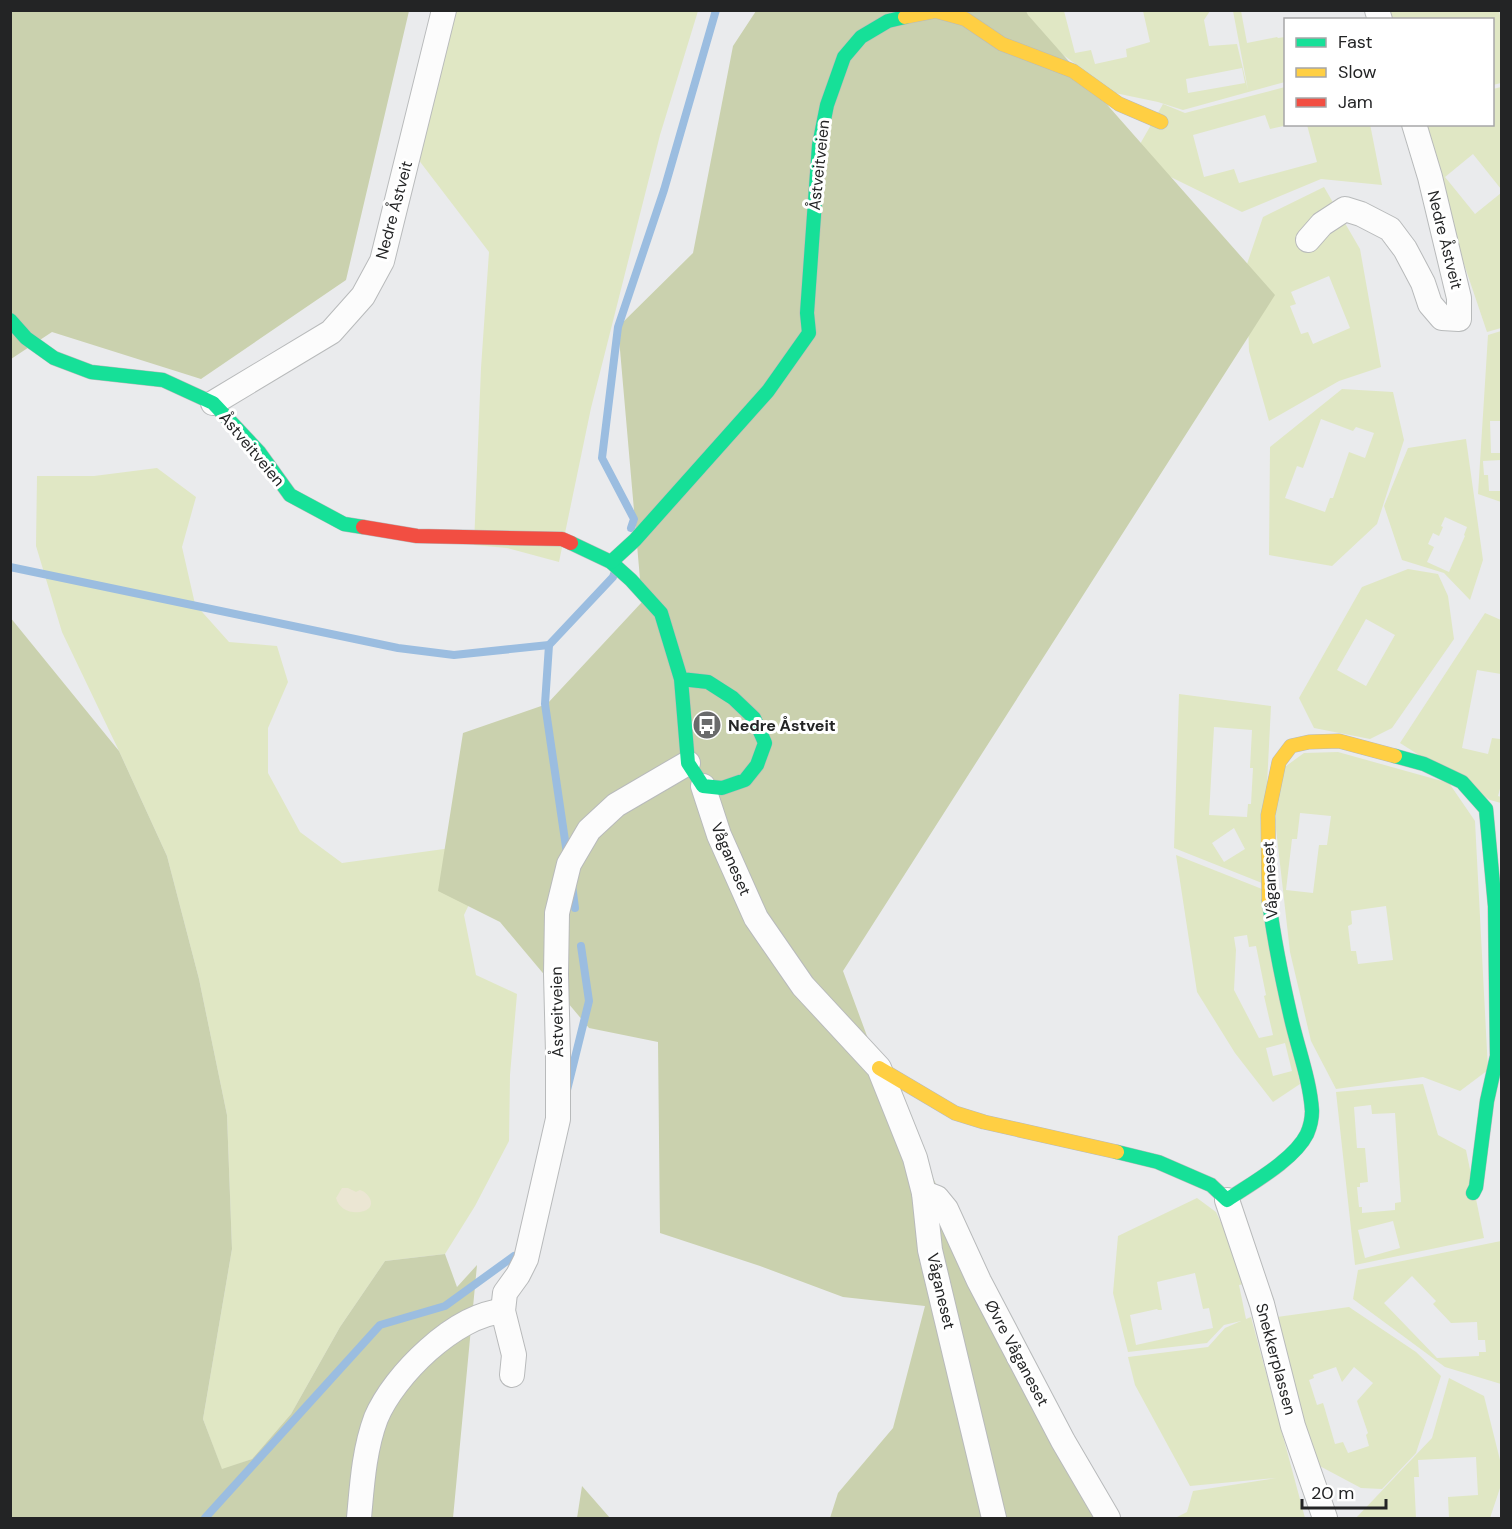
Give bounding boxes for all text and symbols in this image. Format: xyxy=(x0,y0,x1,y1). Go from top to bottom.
legend xyxy=(1284,18,1494,126)
text: Fast xyxy=(1338,30,1373,54)
text: Slow xyxy=(1338,60,1377,84)
text: Jam xyxy=(1338,90,1373,114)
street label: Åstveitveien xyxy=(804,119,834,211)
street label: Nedre Åstveit xyxy=(371,159,417,261)
street label: Nedre Åstveit xyxy=(1423,188,1467,292)
street label: Åstveitveien xyxy=(215,407,289,491)
bus stop icon: Nedre Åstveit xyxy=(691,709,723,741)
place label: Nedre Åstveit xyxy=(728,715,836,736)
street label: Våganeset xyxy=(706,819,756,899)
street label: Våganeset xyxy=(1257,841,1283,919)
street label: Åstveitveien xyxy=(546,966,568,1058)
street label: Våganeset xyxy=(922,1251,960,1331)
street label: Øvre Våganeset xyxy=(980,1296,1054,1410)
street label: Snekkerplassen xyxy=(1251,1301,1301,1417)
scale bar xyxy=(1302,1472,1386,1510)
text: 20 m xyxy=(1311,1481,1354,1505)

